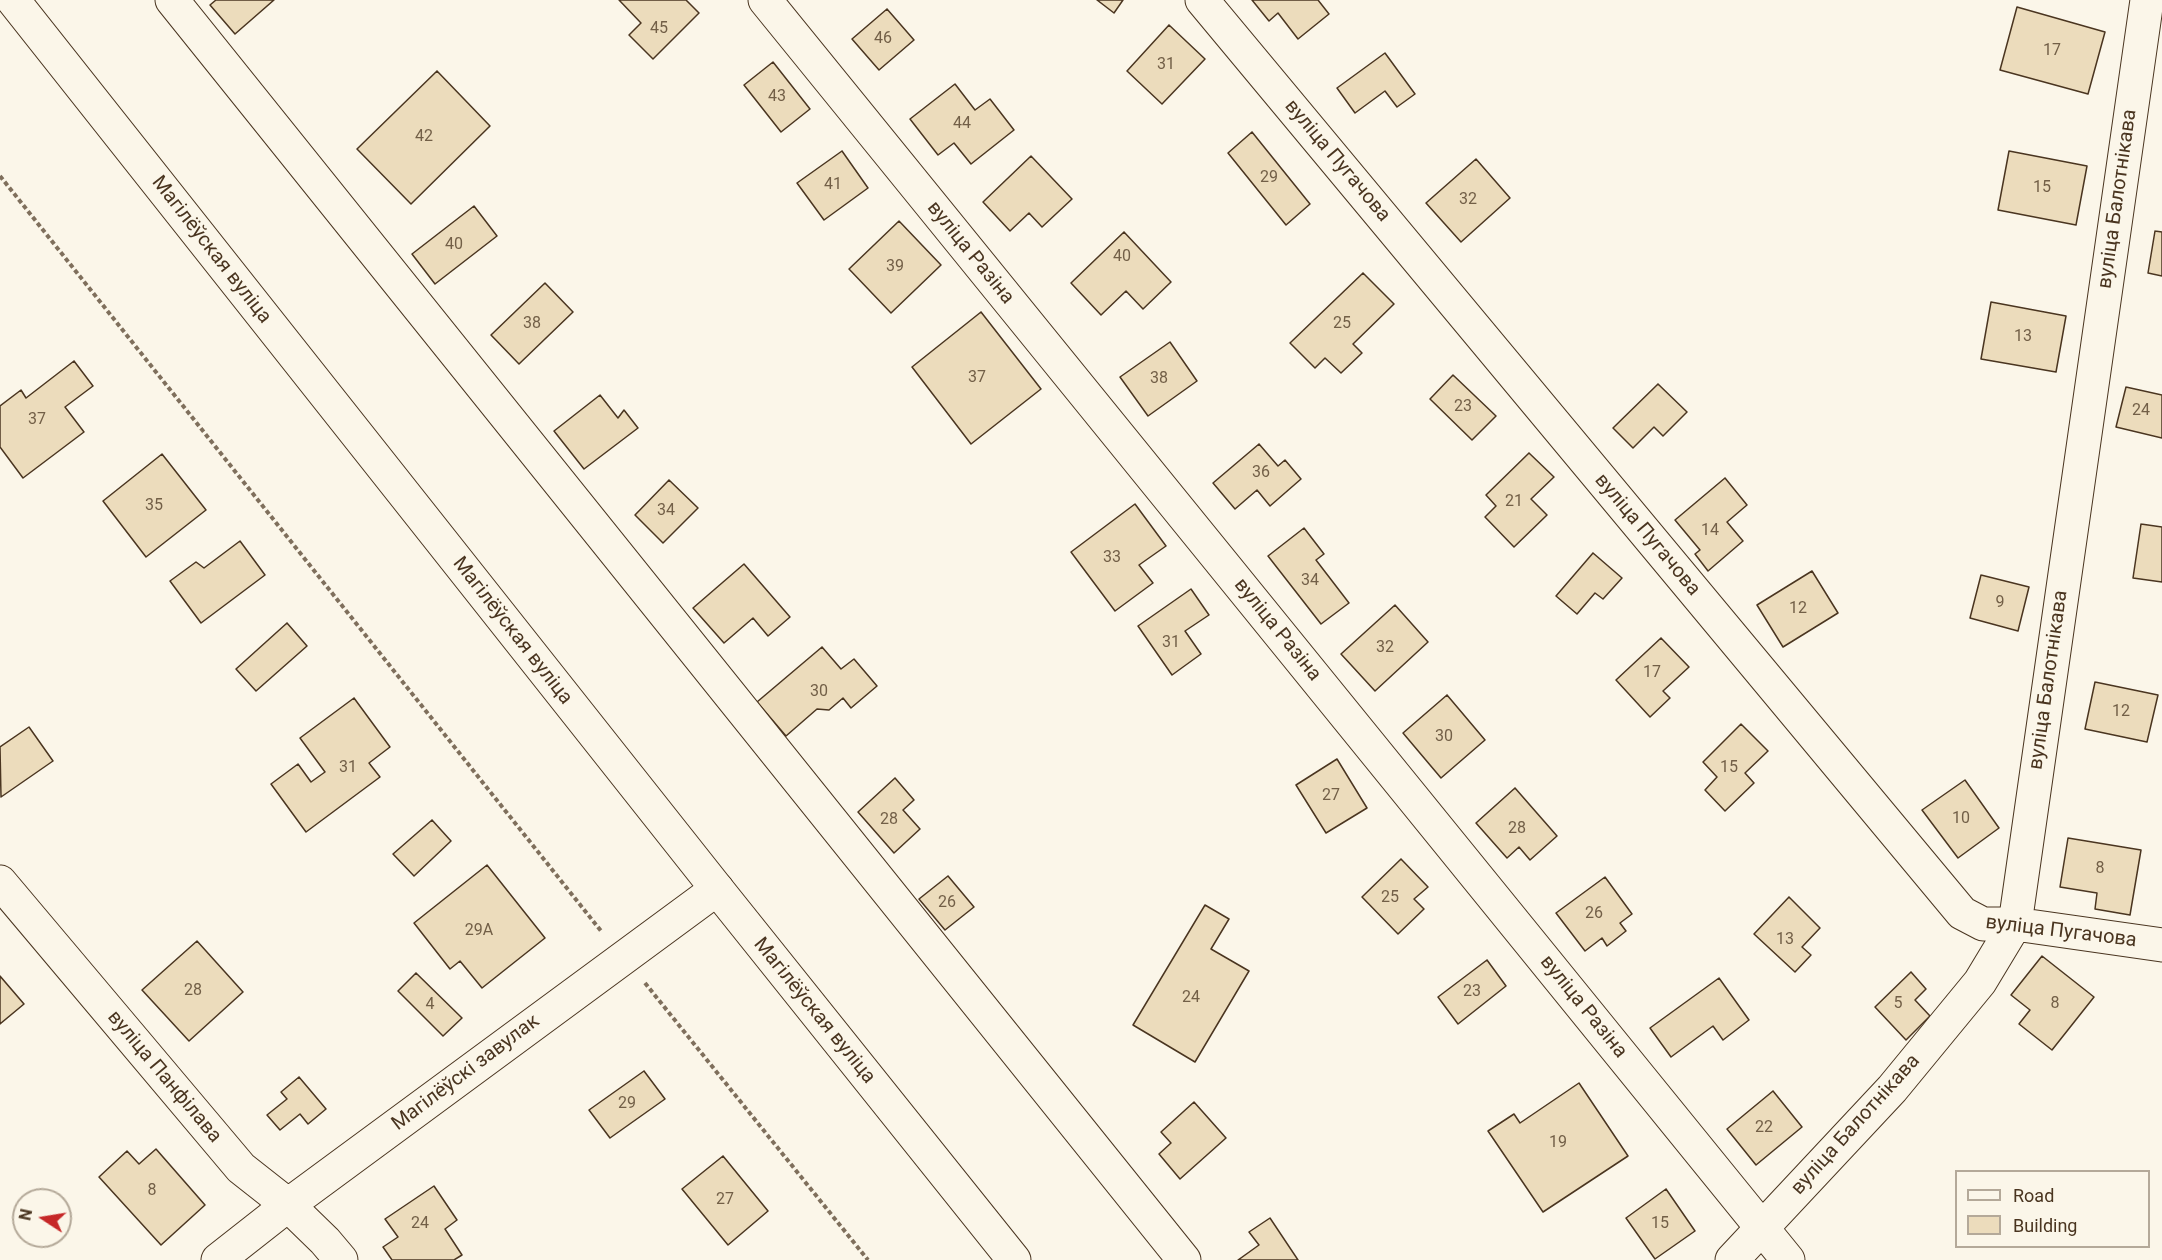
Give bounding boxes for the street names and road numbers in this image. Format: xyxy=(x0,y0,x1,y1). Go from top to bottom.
street label: вуліца Пугачова xyxy=(1279,95,1395,227)
street label: вуліца Балотнікава xyxy=(2094,108,2142,290)
street label: Магілёўская вуліца xyxy=(146,171,276,329)
street label: вуліца Разіна xyxy=(921,197,1019,309)
street label: вуліца Пугачова xyxy=(1589,469,1705,601)
street label: Магілёўская вуліца xyxy=(447,552,577,710)
street label: вуліца Разіна xyxy=(1228,574,1326,686)
street label: вуліца Балотнікава xyxy=(2025,589,2073,771)
street label: вуліца Пугачова xyxy=(1984,911,2138,953)
street label: Магілёўская вуліца xyxy=(748,933,880,1089)
street label: вуліца Разіна xyxy=(1534,951,1632,1063)
street label: вуліца Панфілава xyxy=(102,1006,226,1148)
street label: Магілёўскі завулак xyxy=(387,1010,545,1136)
street label: вуліца Балотнікава xyxy=(1787,1050,1925,1200)

